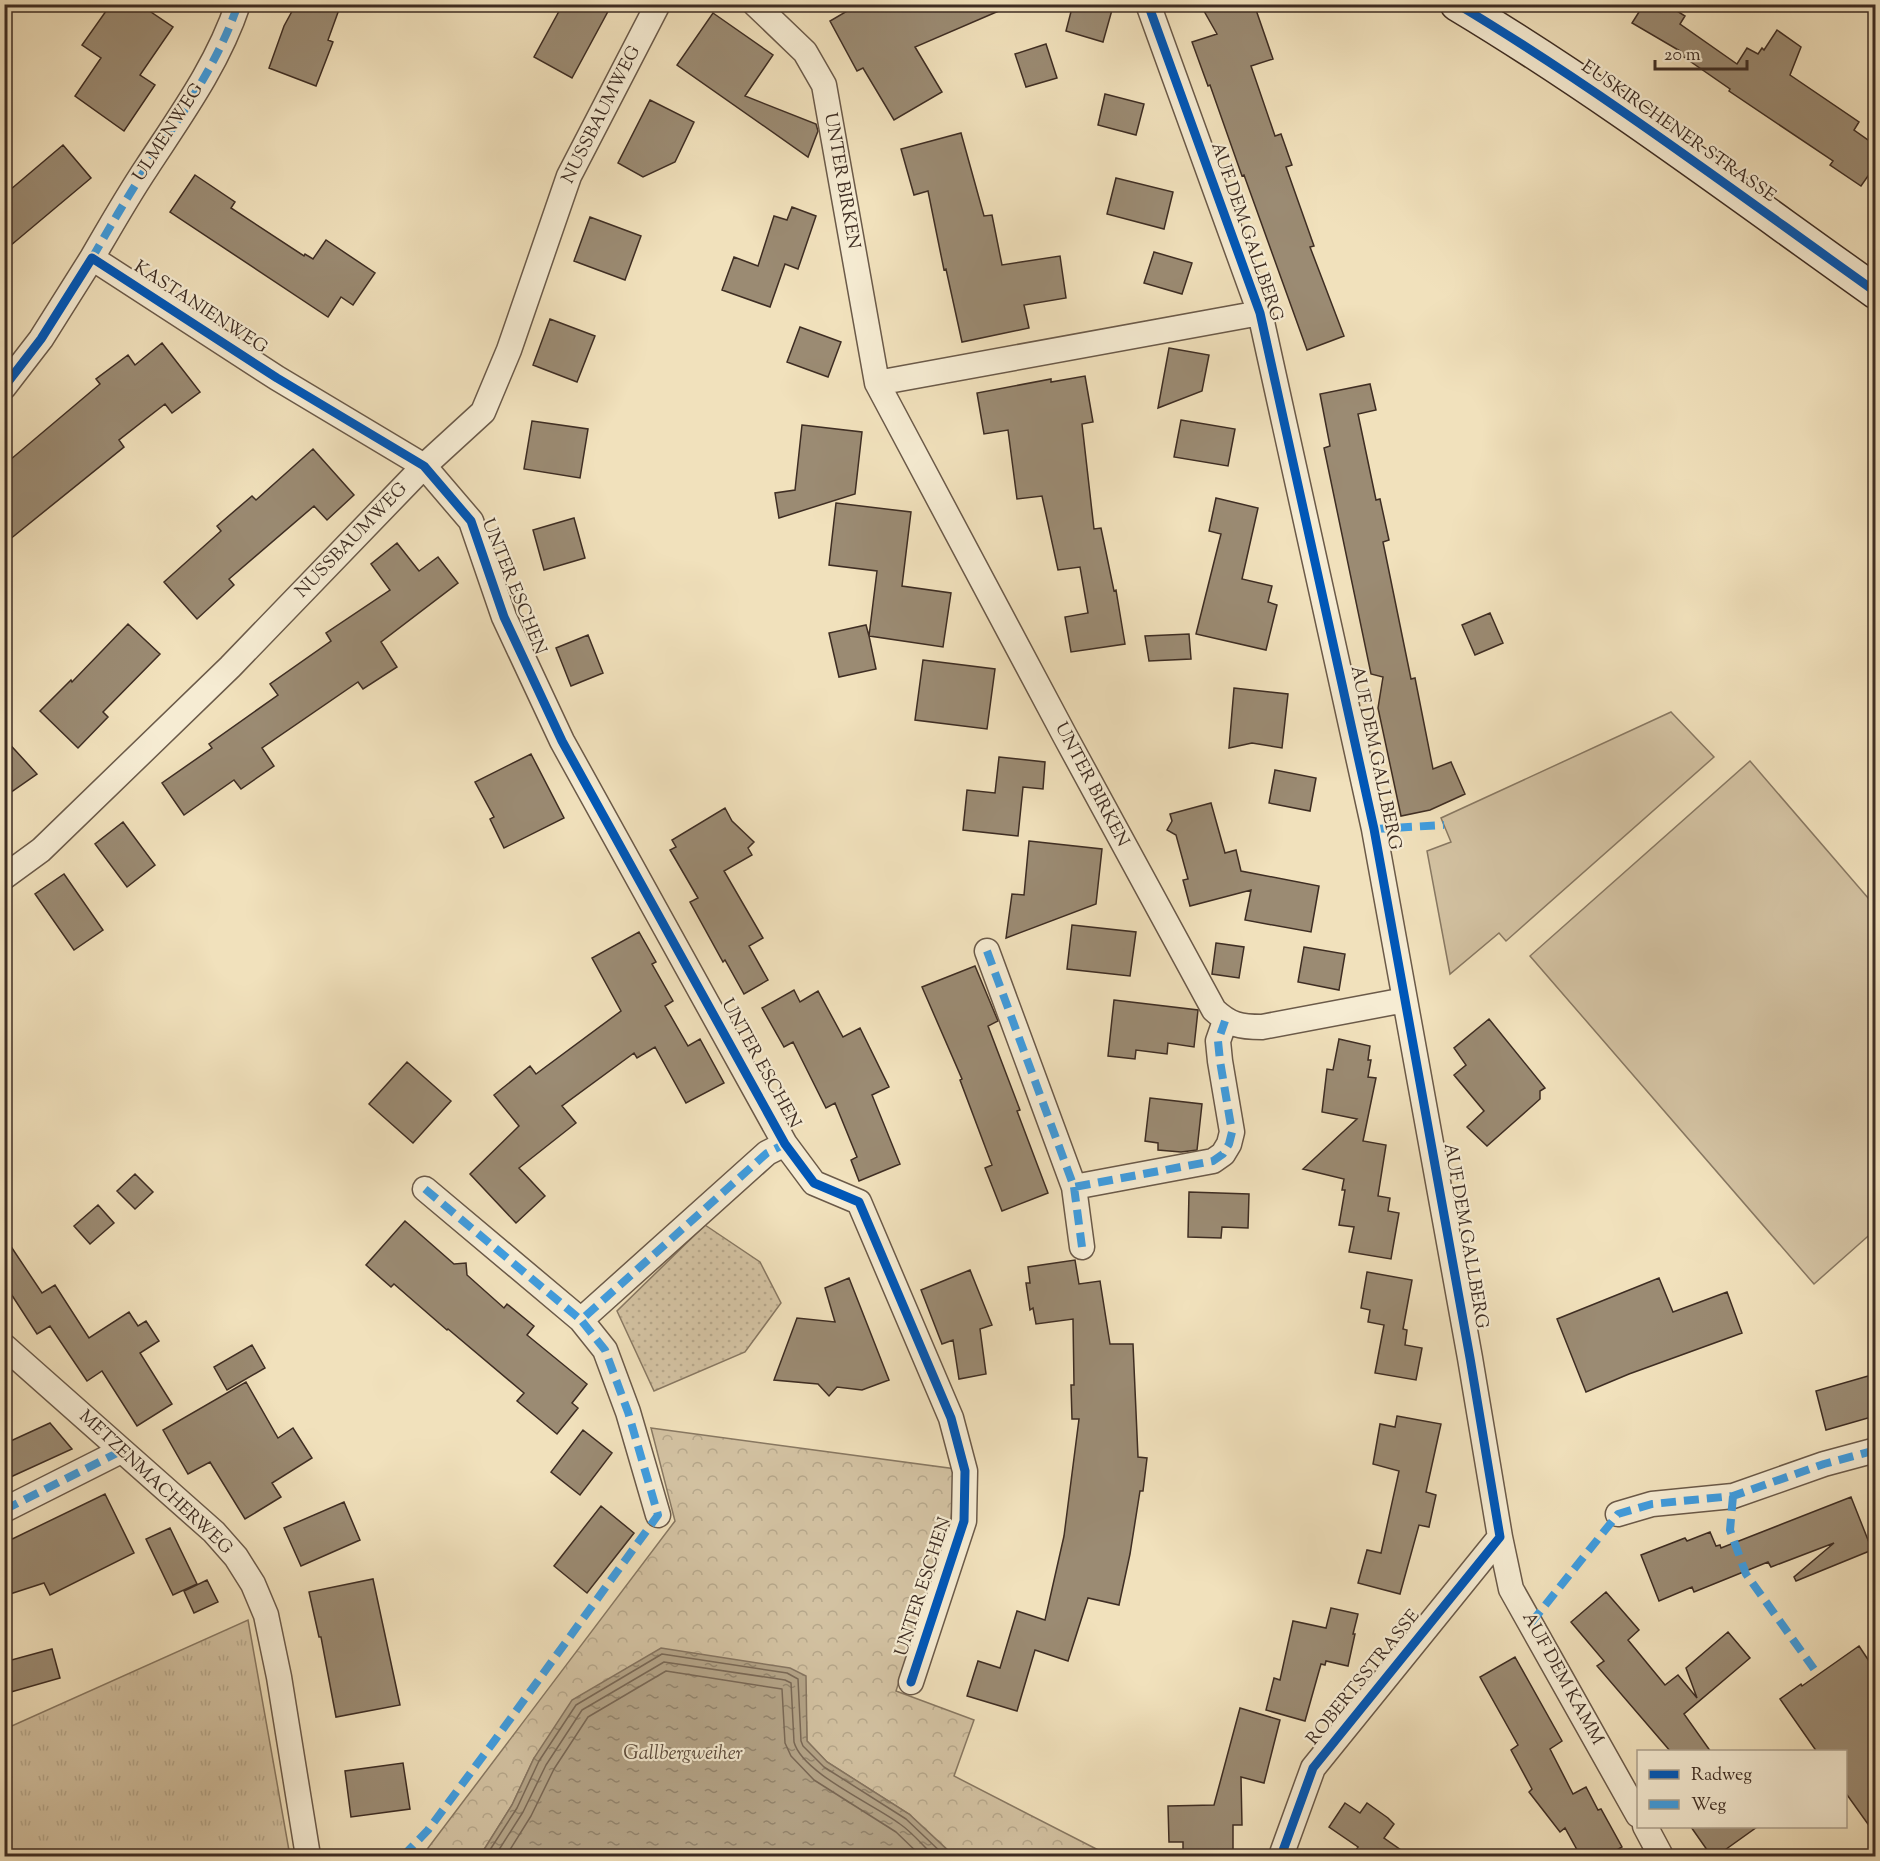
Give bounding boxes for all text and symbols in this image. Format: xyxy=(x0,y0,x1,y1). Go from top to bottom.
scale bar xyxy=(1655,33,1746,71)
street label: NUSSBAUMWEG xyxy=(556,41,648,188)
text: 20 m xyxy=(1664,43,1701,69)
street label: EUSKIRCHENER STRASSE xyxy=(1575,55,1781,209)
street label: ULMENWEG xyxy=(127,78,211,187)
street label: UNTER BIRKEN xyxy=(816,111,866,251)
street label: AUF DEM GALLBERG xyxy=(1203,139,1289,325)
street label: KASTANIENWEG xyxy=(128,255,272,361)
street label: NUSSBAUMWEG xyxy=(290,477,414,605)
street label: UNTER ESCHEN xyxy=(474,515,552,659)
street label: AUF DEM GALLBERG xyxy=(1343,663,1407,853)
street label: UNTER BIRKEN xyxy=(1047,718,1135,852)
street label: UNTER ESCHEN xyxy=(714,994,806,1134)
street label: AUF DEM GALLBERG xyxy=(1436,1141,1494,1331)
street label: METZENMACHERWEG xyxy=(72,1405,238,1561)
street label: UNTER ESCHEN xyxy=(889,1514,959,1660)
street label: ROBERTSSTRASSE xyxy=(1301,1605,1427,1751)
street label: AUF DEM KAMM xyxy=(1515,1608,1610,1751)
water label: Gallbergweiher xyxy=(623,1740,743,1769)
legend xyxy=(1637,1750,1847,1828)
text: Radweg xyxy=(1691,1763,1752,1789)
text: Weg xyxy=(1691,1793,1727,1819)

